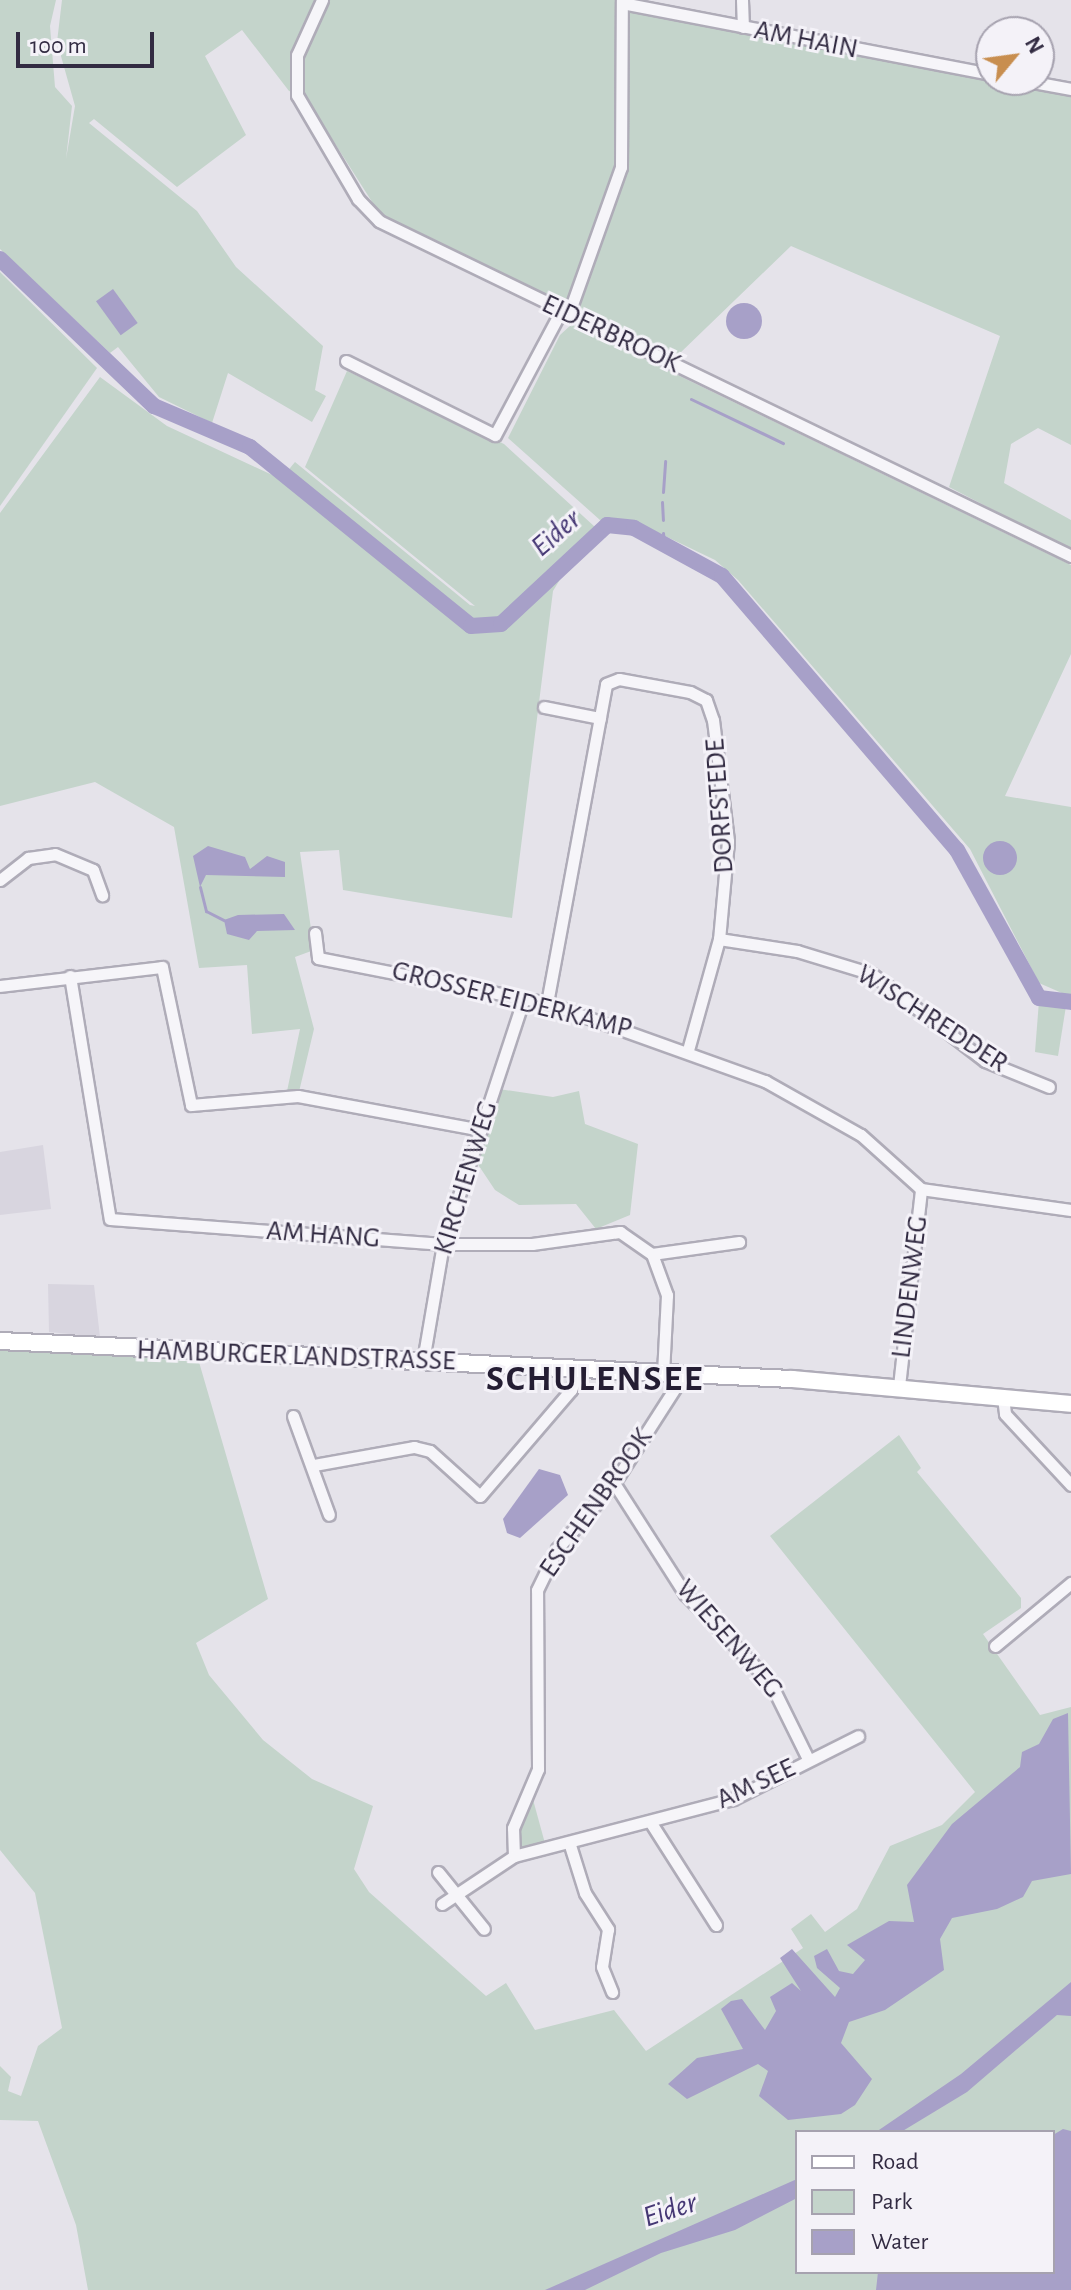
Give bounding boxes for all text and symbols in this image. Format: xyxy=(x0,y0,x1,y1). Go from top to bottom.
street label: AM HAIN xyxy=(751,14,861,66)
scale bar xyxy=(20,16,158,66)
north arrow xyxy=(975,16,1055,96)
text: N xyxy=(1021,33,1048,57)
text: 100 m xyxy=(30,34,87,58)
street label: EIDERBROOK xyxy=(536,287,686,381)
water label: Eider xyxy=(524,501,588,565)
street label: DORFSTEDE xyxy=(699,737,741,875)
street label: GROSSER EIDERKAMP xyxy=(389,954,635,1046)
street label: WISCHREDDER xyxy=(850,958,1014,1080)
street label: KIRCHENWEG xyxy=(427,1097,505,1259)
street label: AM HANG xyxy=(265,1214,381,1256)
street label: LINDENWEG xyxy=(885,1214,935,1360)
street label: HAMBURGER LANDSTRASSE xyxy=(136,1334,456,1378)
district label: SCHULENSEE xyxy=(486,1358,704,1402)
street label: ESCHENBROOK xyxy=(532,1422,660,1584)
street label: WIESENWEG xyxy=(668,1573,790,1705)
street label: AM SEE xyxy=(711,1751,801,1817)
legend xyxy=(795,2130,1055,2274)
text: Road xyxy=(871,2150,919,2174)
water label: Eider xyxy=(638,2184,702,2236)
text: Park xyxy=(871,2190,912,2214)
text: Water xyxy=(871,2230,928,2254)

